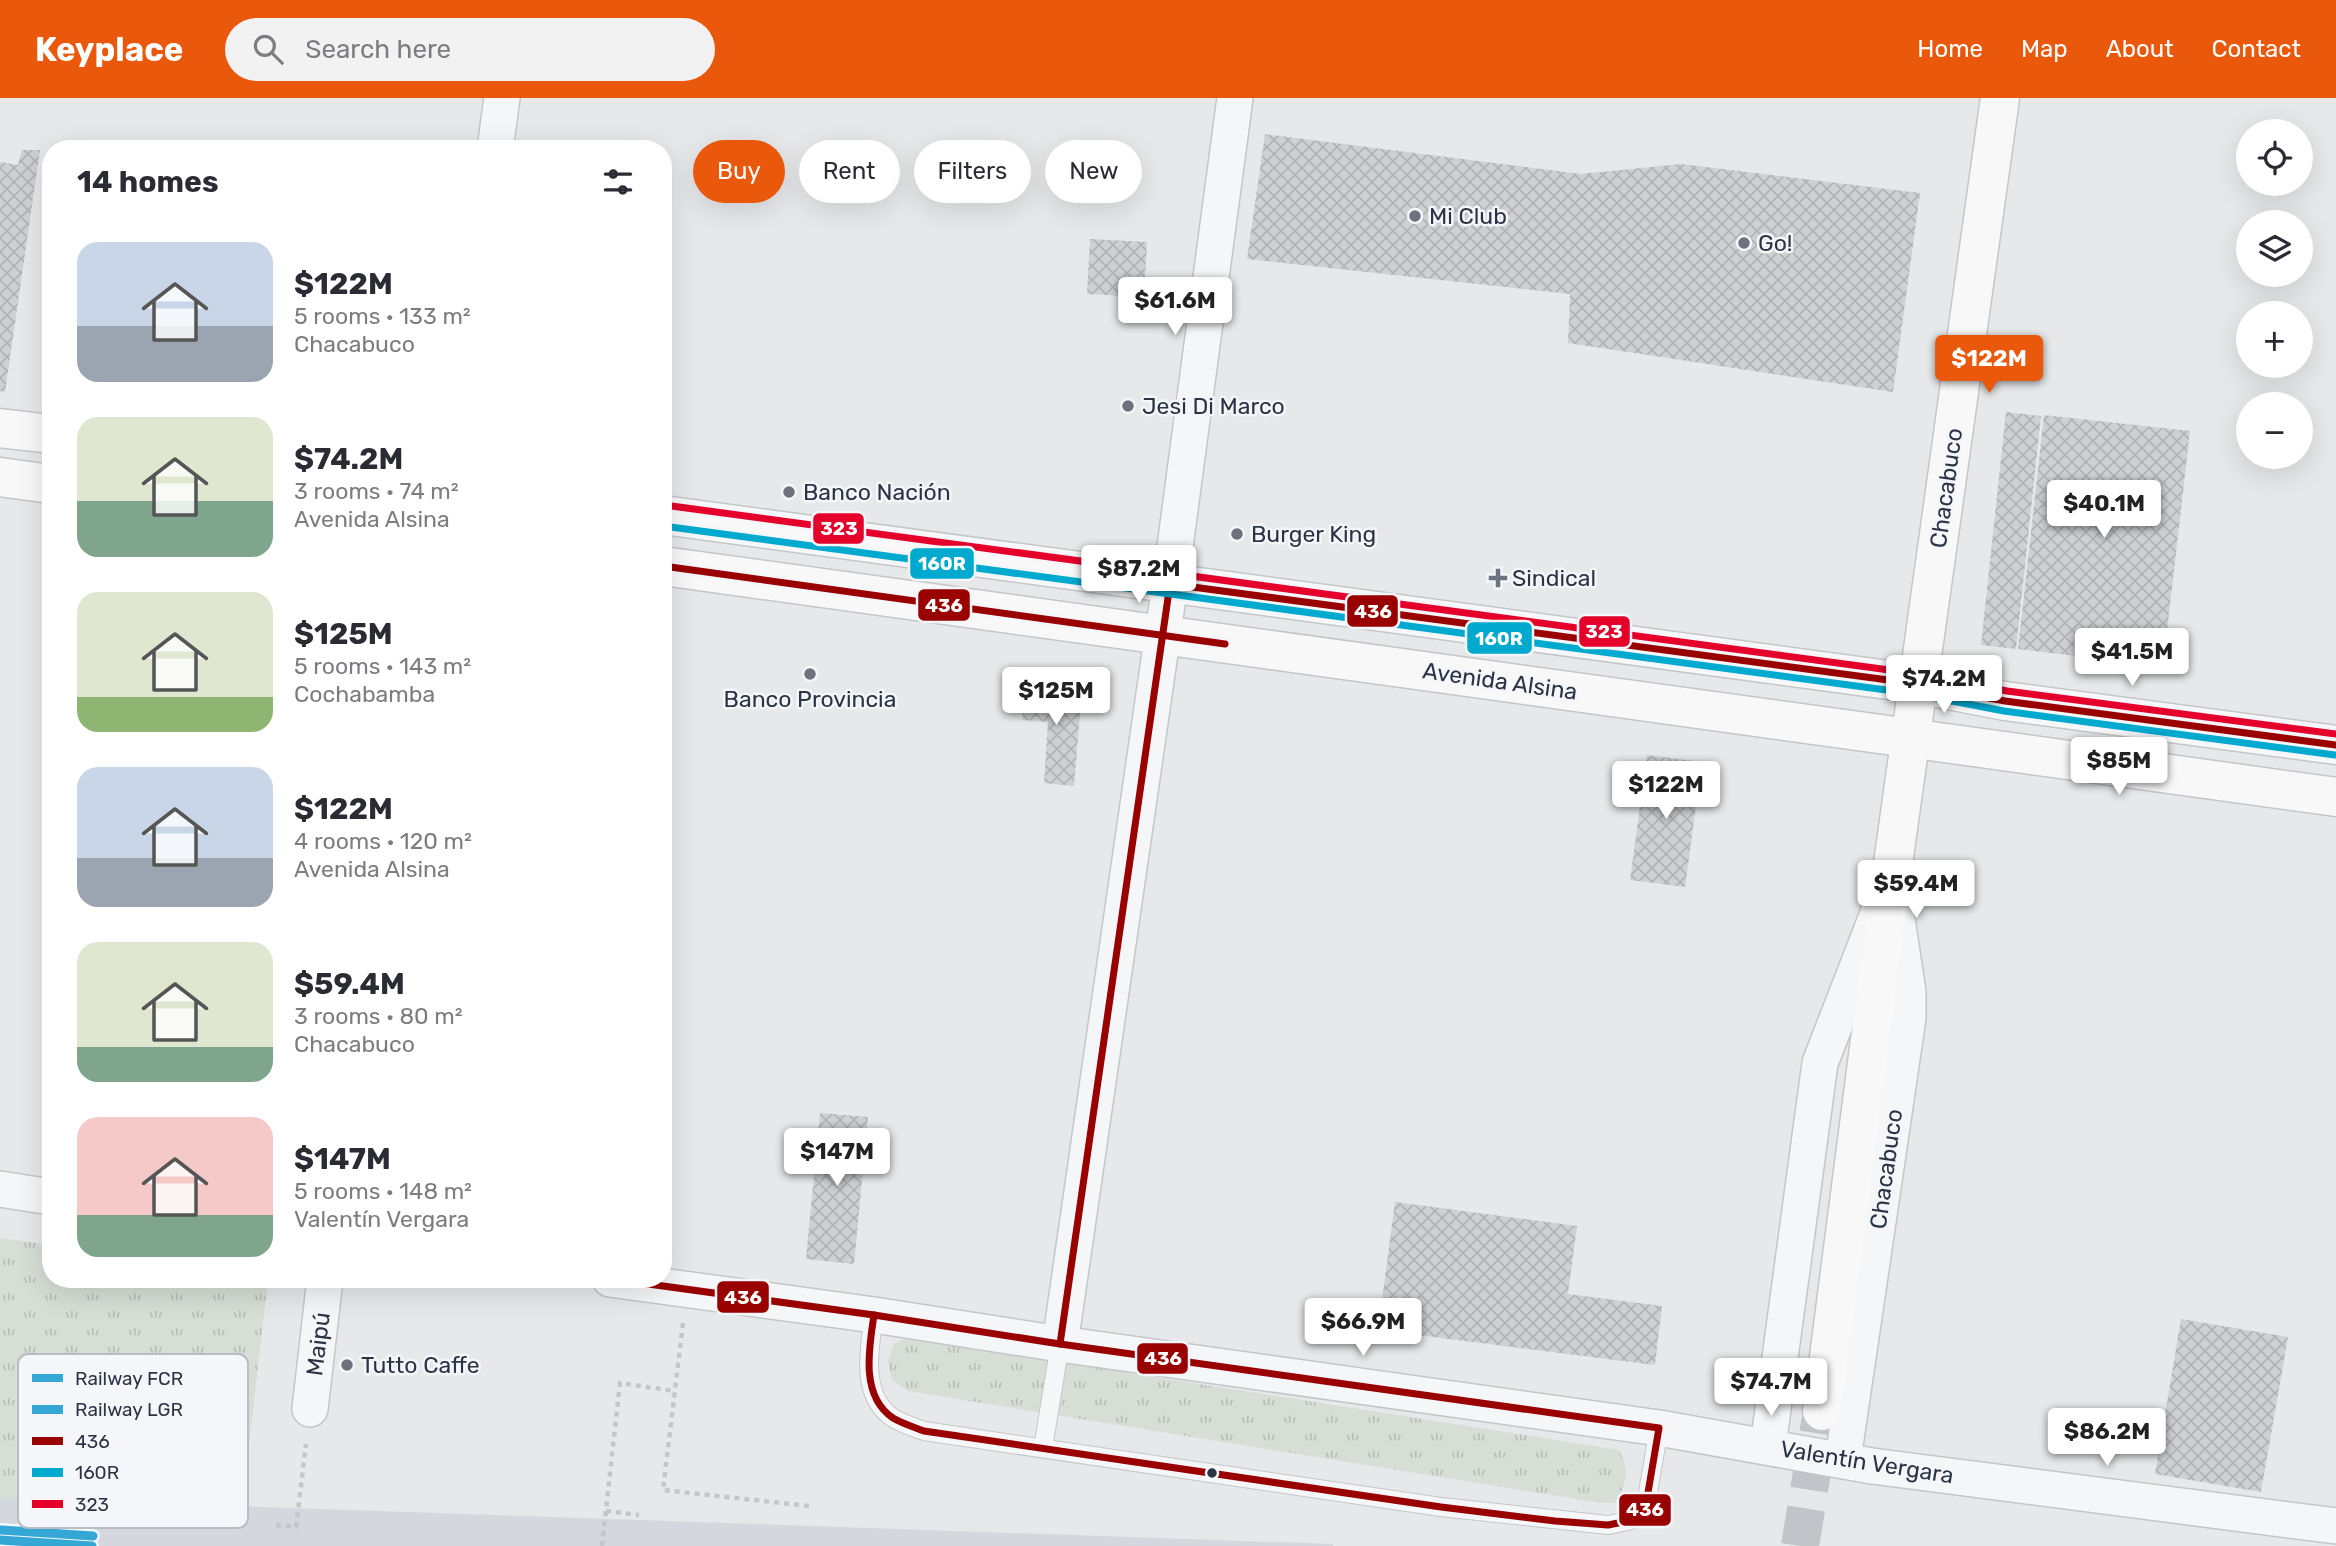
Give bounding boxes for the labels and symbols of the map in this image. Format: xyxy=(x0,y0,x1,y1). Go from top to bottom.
place label: Mi Club xyxy=(1429,202,1507,230)
marker: Mi Club xyxy=(1407,208,1423,224)
place label: Go! xyxy=(1758,229,1793,257)
marker: Go! xyxy=(1736,235,1752,251)
pin: $61.6M xyxy=(1118,278,1232,337)
pin: $122M xyxy=(1940,336,2038,395)
place label: Jesi Di Marco xyxy=(1142,392,1285,420)
marker: Jesi Di Marco xyxy=(1120,398,1136,414)
street label: Chacabuco xyxy=(1924,426,1968,550)
place label: Banco Nación xyxy=(803,478,951,506)
pin: $40.1M xyxy=(2047,480,2161,540)
marker: Banco Nación xyxy=(781,484,797,500)
line badge: 323 xyxy=(812,512,865,545)
text: 323 xyxy=(820,517,858,540)
place label: Burger King xyxy=(1251,520,1376,548)
marker: Burger King xyxy=(1229,526,1245,542)
pin: $87.2M xyxy=(1082,546,1196,605)
line badge: 160R xyxy=(909,547,975,580)
text: 160R xyxy=(918,552,966,575)
place label: Sindical xyxy=(1512,564,1596,592)
marker: Sindical xyxy=(1490,570,1506,586)
line badge: 436 xyxy=(917,588,971,622)
text: 436 xyxy=(925,594,963,617)
line badge: 436 xyxy=(1346,594,1399,628)
text: 436 xyxy=(1354,600,1392,623)
line badge: 323 xyxy=(1578,615,1631,648)
text: 323 xyxy=(1585,620,1623,643)
line badge: 160R xyxy=(1466,621,1533,655)
text: 160R xyxy=(1475,627,1523,650)
pin: $41.5M xyxy=(2075,628,2189,688)
street label: Avenida Alsina xyxy=(1421,656,1579,706)
pin: $74.2M xyxy=(1887,656,2001,715)
marker: Banco Provincia xyxy=(802,666,818,682)
pin: $125M xyxy=(1007,668,1105,727)
place label: Banco Provincia xyxy=(724,685,896,713)
pin: $85M xyxy=(2078,738,2160,797)
pin: $122M xyxy=(1617,762,1715,821)
pin: $59.4M xyxy=(1859,860,1973,920)
street label: Chacabuco xyxy=(1864,1107,1908,1231)
pin: $147M xyxy=(788,1128,886,1188)
line badge: 436 xyxy=(716,1280,770,1314)
text: 436 xyxy=(724,1286,762,1309)
pin: $66.9M xyxy=(1306,1298,1420,1358)
street label: Maipú xyxy=(300,1310,336,1378)
line badge: 436 xyxy=(1136,1342,1189,1375)
text: 436 xyxy=(1144,1347,1182,1370)
place label: Tutto Caffe xyxy=(361,1351,480,1379)
legend xyxy=(18,1354,248,1528)
marker: Tutto Caffe xyxy=(339,1357,355,1373)
pin: $74.7M xyxy=(1714,1358,1828,1418)
text: Railway FCR xyxy=(75,1367,183,1390)
text: Railway LGR xyxy=(75,1398,183,1421)
pin: $86.2M xyxy=(2050,1408,2164,1468)
text: 436 xyxy=(75,1430,110,1453)
street label: Valentín Vergara xyxy=(1778,1434,1956,1490)
text: 160R xyxy=(75,1461,119,1484)
unlabelled marker xyxy=(1205,1466,1219,1480)
text: 323 xyxy=(75,1493,109,1516)
line badge: 436 xyxy=(1618,1493,1672,1527)
text: 436 xyxy=(1626,1498,1664,1521)

